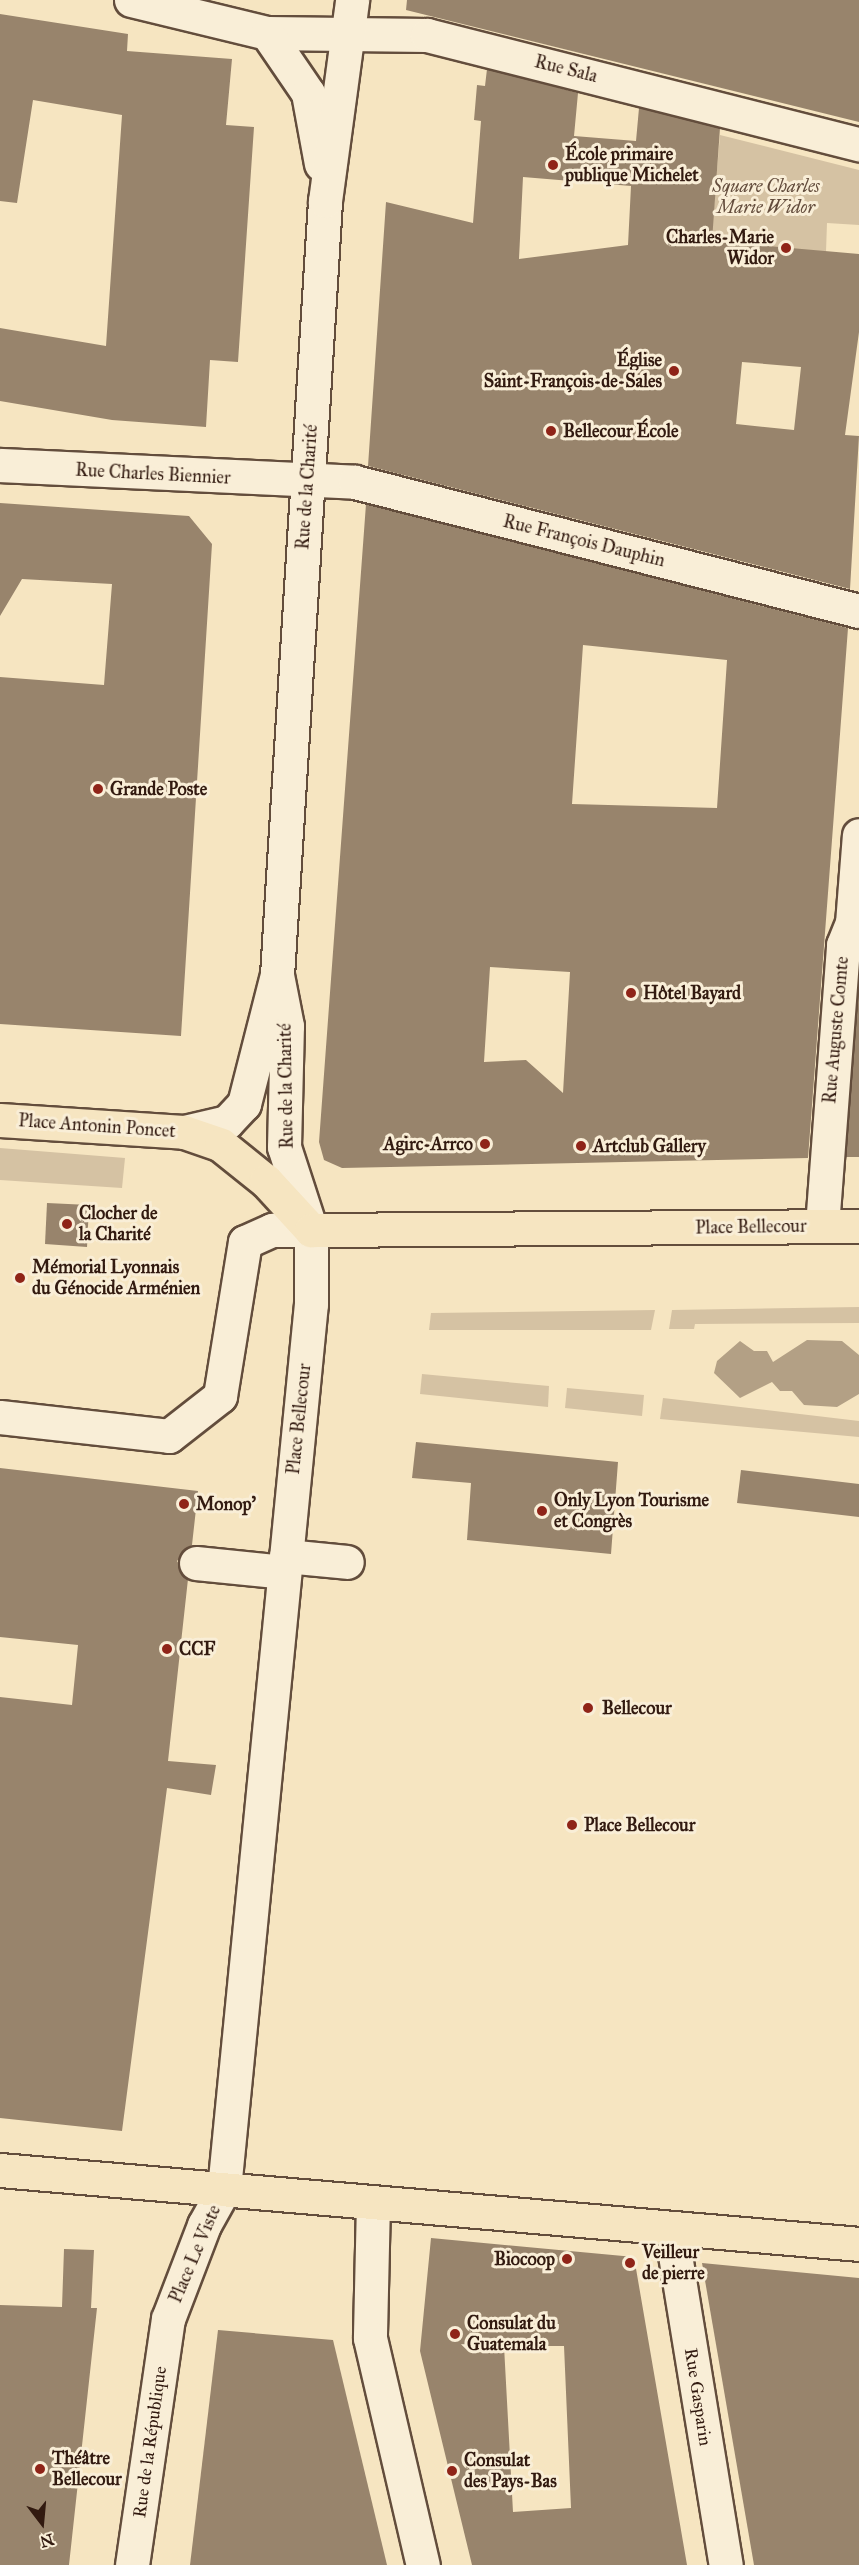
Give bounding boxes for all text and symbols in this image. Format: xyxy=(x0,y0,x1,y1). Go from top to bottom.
street label: Rue Sala xyxy=(532,51,600,87)
place label: École primaire publique Michelet xyxy=(565,144,699,186)
marker: École primaire publique Michelet xyxy=(546,158,560,172)
park label: Square Charles Marie Widor xyxy=(712,176,820,219)
place label: Charles-Marie Widor xyxy=(666,227,774,270)
marker: Charles-Marie Widor xyxy=(779,241,793,255)
place label: Église Saint-François-de-Sales xyxy=(484,350,662,392)
marker: Église Saint-François-de-Sales xyxy=(667,364,681,378)
place label: Bellecour École xyxy=(563,420,679,442)
street label: Rue de la Charité xyxy=(292,424,322,550)
marker: Bellecour École xyxy=(544,424,558,438)
street label: Rue Charles Biennier xyxy=(75,459,231,489)
street label: Rue François Dauphin xyxy=(501,510,667,572)
place label: Grande Poste xyxy=(110,778,207,800)
marker: Grande Poste xyxy=(91,782,105,796)
street label: Rue Auguste Comte xyxy=(819,955,853,1105)
place label: Hôtel Bayard xyxy=(643,982,741,1004)
marker: Hôtel Bayard xyxy=(624,986,638,1000)
street label: Rue de la Charité xyxy=(274,1023,298,1149)
street label: Place Antonin Poncet xyxy=(18,1110,176,1142)
place label: Agirc-Arrco xyxy=(384,1133,473,1155)
place label: Artclub Gallery xyxy=(593,1135,706,1157)
marker: Agirc-Arrco xyxy=(478,1137,492,1151)
marker: Artclub Gallery xyxy=(574,1139,588,1153)
place label: Clocher de la Charité xyxy=(79,1203,157,1246)
street label: Place Bellecour xyxy=(695,1215,807,1239)
marker: Clocher de la Charité xyxy=(60,1217,74,1231)
place label: Mémorial Lyonnais du Génocide Arménien xyxy=(32,1257,200,1300)
marker: Mémorial Lyonnais du Génocide Arménien xyxy=(13,1271,27,1285)
street label: Place Bellecour xyxy=(282,1362,316,1476)
place label: Only Lyon Tourisme et Congrès xyxy=(554,1490,709,1532)
place label: Monop' xyxy=(196,1493,256,1515)
marker: Monop' xyxy=(177,1497,191,1511)
marker: Only Lyon Tourisme et Congrès xyxy=(535,1504,549,1518)
place label: CCF xyxy=(179,1638,215,1660)
marker: CCF xyxy=(160,1642,174,1656)
place label: Bellecour xyxy=(602,1697,672,1719)
marker: Bellecour xyxy=(579,1699,597,1717)
place label: Place Bellecour xyxy=(584,1814,695,1836)
marker: Place Bellecour xyxy=(565,1818,579,1832)
street label: Place Le Viste xyxy=(165,2202,225,2306)
place label: Veilleur de pierre xyxy=(642,2242,705,2284)
place label: Biocoop xyxy=(494,2248,555,2270)
marker: Biocoop xyxy=(560,2252,574,2266)
marker: Veilleur de pierre xyxy=(623,2256,637,2270)
place label: Consulat du Guatemala xyxy=(467,2313,556,2356)
marker: Consulat du Guatemala xyxy=(448,2327,462,2341)
street label: Rue Gasparin xyxy=(680,2346,716,2448)
street label: Rue de la République xyxy=(129,2365,171,2519)
place label: Théâtre Bellecour xyxy=(52,2448,122,2490)
place label: Consulat des Pays-Bas xyxy=(464,2450,557,2492)
marker: Théâtre Bellecour xyxy=(33,2462,47,2476)
marker: Consulat des Pays-Bas xyxy=(445,2464,459,2478)
north arrow xyxy=(12,2493,72,2553)
text: N xyxy=(38,2530,56,2552)

